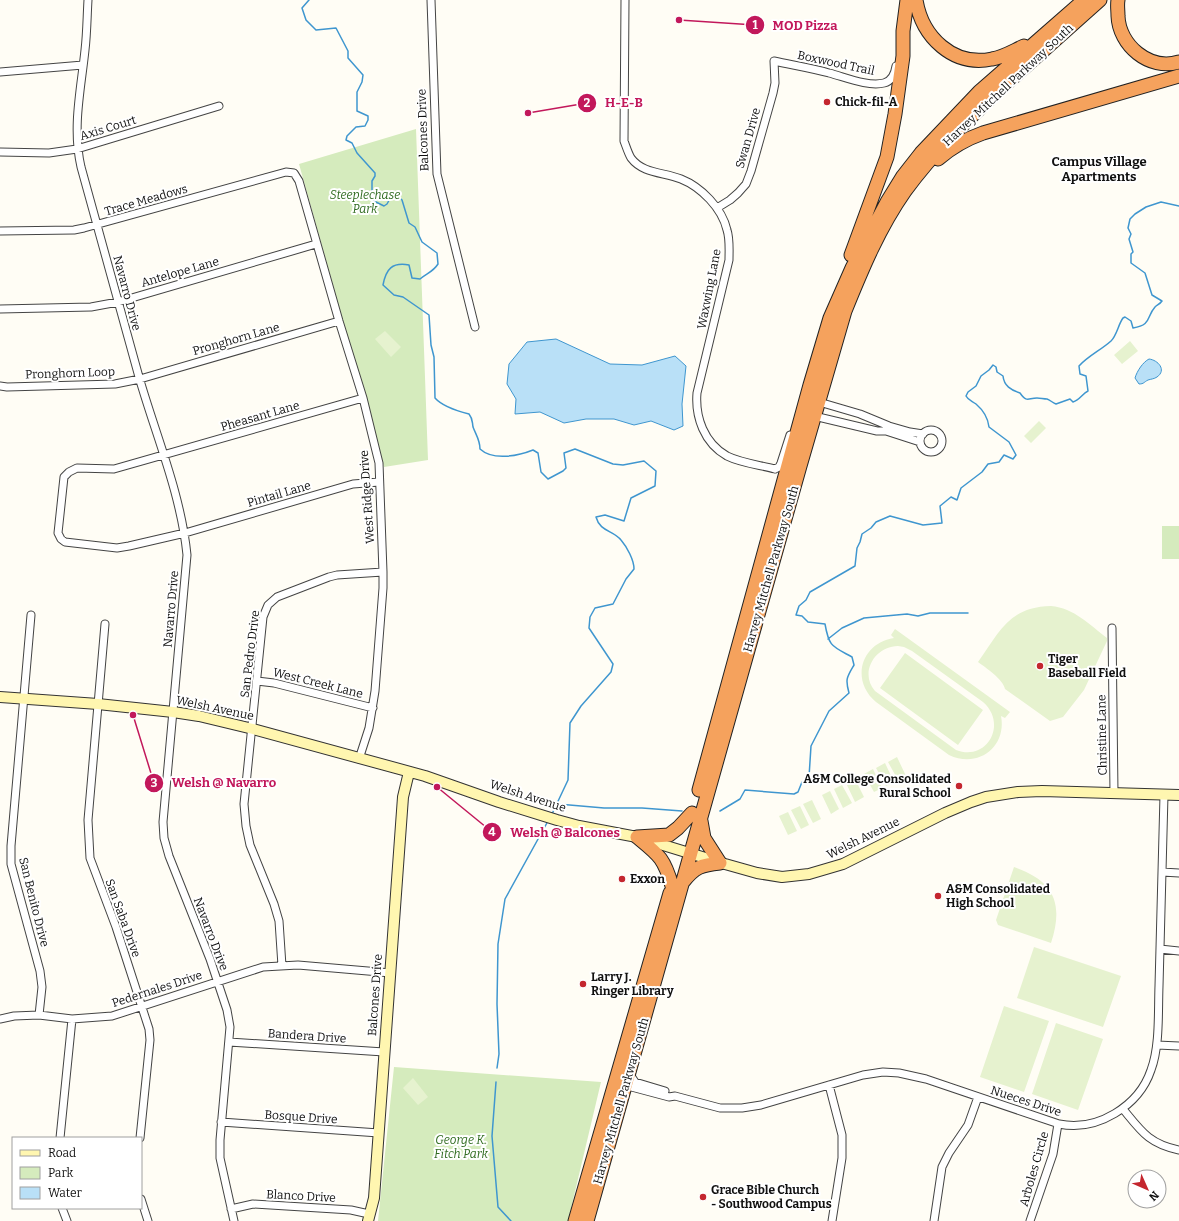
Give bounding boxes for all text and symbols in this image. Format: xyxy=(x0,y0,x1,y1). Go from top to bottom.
callout: MOD Pizza xyxy=(745,12,846,37)
text: 1 xyxy=(752,18,758,32)
text: MOD Pizza xyxy=(773,18,838,33)
street label: Harvey Mitchell Parkway South xyxy=(940,21,1076,149)
street label: Boxwood Trail xyxy=(796,48,876,78)
street label: Balcones Drive xyxy=(415,89,431,171)
callout: H-E-B xyxy=(577,90,651,115)
text: H-E-B xyxy=(605,95,643,110)
place label: Chick-fil-A xyxy=(835,95,898,109)
text: 2 xyxy=(584,96,591,110)
marker: Chick-fil-A xyxy=(822,97,832,107)
street label: Swan Drive xyxy=(733,106,763,170)
street label: Axis Court xyxy=(78,113,138,143)
district label: Campus Village Apartments xyxy=(1051,154,1147,184)
street label: Trace Meadows xyxy=(103,181,189,219)
park label: Steeplechase Park xyxy=(330,188,400,216)
street label: Waxwing Lane xyxy=(694,248,724,330)
street label: Navarro Drive xyxy=(110,254,144,332)
street label: Antelope Lane xyxy=(139,254,221,290)
street label: Pronghorn Lane xyxy=(191,320,281,358)
street label: Pronghorn Loop xyxy=(25,364,115,382)
street label: Pheasant Lane xyxy=(219,398,301,434)
street label: West Ridge Drive xyxy=(357,450,377,544)
street label: Pintail Lane xyxy=(246,478,312,510)
street label: Harvey Mitchell Parkway South xyxy=(740,484,802,654)
street label: Navarro Drive xyxy=(161,570,181,648)
street label: San Pedro Drive xyxy=(238,609,262,699)
place label: Tiger Baseball Field xyxy=(1048,652,1127,680)
marker: Tiger Baseball Field xyxy=(1035,661,1045,671)
street label: West Creek Lane xyxy=(271,665,365,701)
street label: Welsh Avenue xyxy=(175,693,255,723)
street label: Christine Lane xyxy=(1094,694,1110,776)
callout: Welsh @ Navarro xyxy=(144,770,284,795)
place label: A&M College Consolidated Rural School xyxy=(803,772,952,800)
text: Welsh @ Navarro xyxy=(172,775,277,790)
text: 3 xyxy=(151,776,158,790)
street label: Welsh Avenue xyxy=(488,777,568,815)
marker: A&M College Consolidated Rural School xyxy=(954,781,964,791)
street label: Welsh Avenue xyxy=(824,814,902,862)
callout: Welsh @ Balcones xyxy=(482,820,628,845)
text: 4 xyxy=(488,825,496,839)
text: Welsh @ Balcones xyxy=(510,825,620,840)
street label: San Benito Drive xyxy=(16,856,52,948)
place label: Exxon xyxy=(630,872,665,886)
marker: Exxon xyxy=(617,874,627,884)
street label: San Saba Drive xyxy=(102,877,144,959)
place label: A&M Consolidated High School xyxy=(946,882,1051,910)
marker: A&M Consolidated High School xyxy=(933,891,943,901)
street label: Navarro Drive xyxy=(191,895,231,973)
street label: Balcones Drive xyxy=(365,954,385,1036)
street label: Pedernales Drive xyxy=(110,968,204,1010)
place label: Larry J. Ringer Library xyxy=(591,970,674,998)
marker: Larry J. Ringer Library xyxy=(578,979,588,989)
street label: Harvey Mitchell Parkway South xyxy=(590,1016,652,1186)
street label: Bandera Drive xyxy=(267,1026,347,1046)
street label: Nueces Drive xyxy=(989,1083,1063,1119)
street label: Bosque Drive xyxy=(264,1107,338,1127)
street label: Arboles Circle xyxy=(1017,1130,1051,1208)
park label: George K. Fitch Park xyxy=(434,1133,488,1161)
legend xyxy=(12,1137,142,1209)
text: Road xyxy=(48,1146,76,1160)
text: Park xyxy=(48,1166,74,1180)
north arrow xyxy=(1127,1169,1167,1209)
place label: Grace Bible Church - Southwood Campus xyxy=(711,1183,832,1211)
text: Water xyxy=(48,1186,83,1200)
street label: Blanco Drive xyxy=(266,1187,336,1205)
text: N xyxy=(1146,1188,1161,1204)
marker: Grace Bible Church - Southwood Campus xyxy=(698,1192,708,1202)

